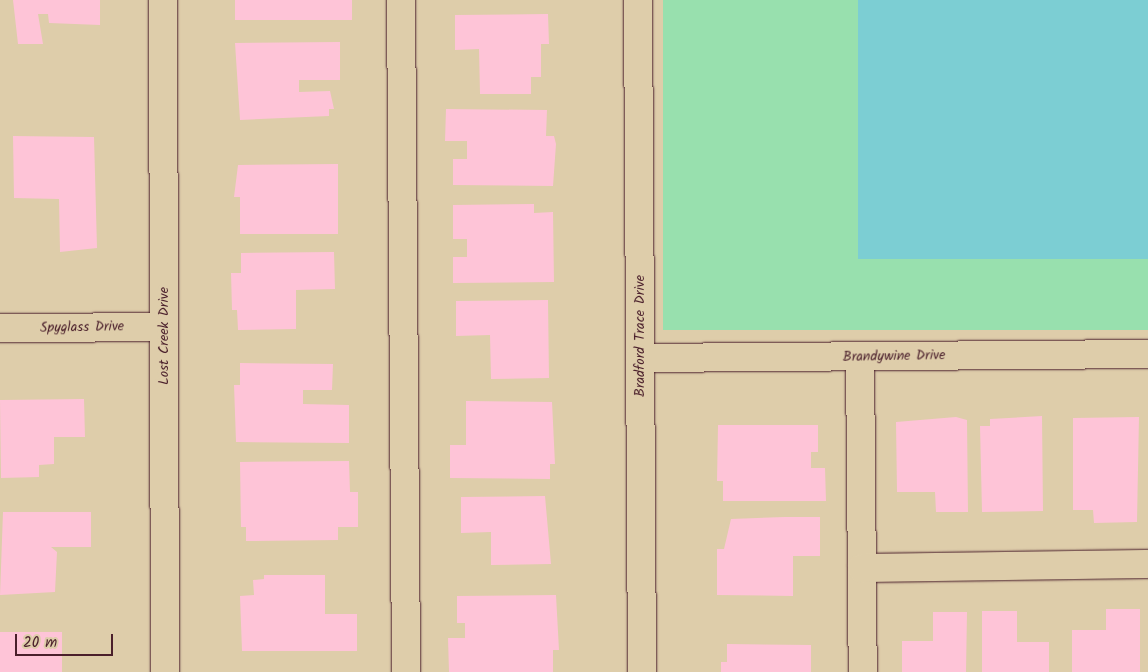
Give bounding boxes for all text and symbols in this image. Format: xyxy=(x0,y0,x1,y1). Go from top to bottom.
street label: Bradford Trace Drive xyxy=(632,275,648,397)
street label: Lost Creek Drive xyxy=(156,287,172,385)
street label: Spyglass Drive xyxy=(40,318,124,336)
street label: Brandywine Drive xyxy=(843,347,945,365)
scale bar xyxy=(18,624,115,656)
text: 20 m xyxy=(23,631,57,655)

